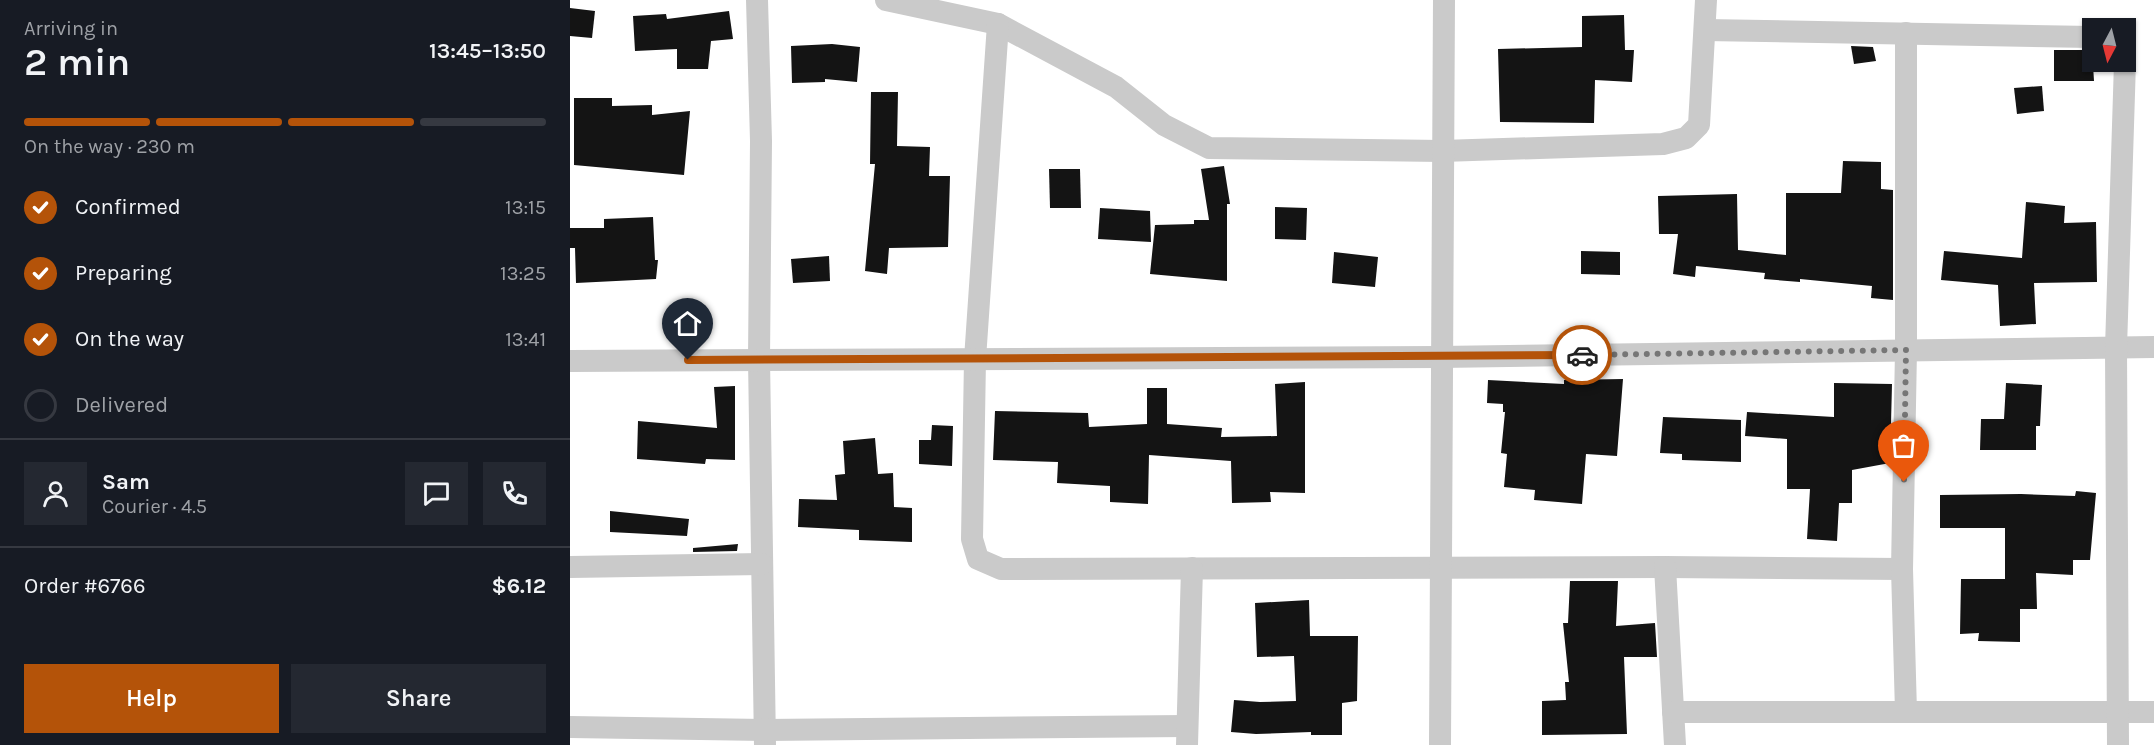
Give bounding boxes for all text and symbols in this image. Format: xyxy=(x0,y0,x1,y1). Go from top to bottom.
text: Arriving in xyxy=(24,17,118,40)
north arrow xyxy=(2082,18,2136,72)
map controls xyxy=(2082,18,2136,72)
text: 13:45–13:50 xyxy=(429,38,546,64)
text: 2 min xyxy=(24,39,130,85)
text: On the way · 230 m xyxy=(24,135,195,158)
icon: check xyxy=(24,191,57,224)
text: Confirmed xyxy=(75,194,181,220)
text: 13:15 xyxy=(505,196,546,219)
icon: check xyxy=(24,257,57,290)
text: Preparing xyxy=(75,260,172,286)
text: 13:25 xyxy=(500,262,546,285)
pin xyxy=(662,298,713,360)
icon: home xyxy=(671,307,704,340)
icon: check xyxy=(24,323,57,356)
courier xyxy=(1552,325,1612,385)
text: On the way xyxy=(75,326,184,352)
text: 13:41 xyxy=(505,328,546,351)
icon: car xyxy=(1566,339,1599,372)
text: Delivered xyxy=(75,392,168,418)
pin xyxy=(1878,420,1929,482)
icon: bag xyxy=(1887,429,1920,462)
button: person xyxy=(24,462,87,525)
button: chat xyxy=(405,462,468,525)
button: phone xyxy=(483,462,546,525)
text: Sam xyxy=(102,469,150,495)
text: Courier · 4.5 xyxy=(102,495,207,518)
text: Order #6766 xyxy=(24,573,146,599)
text: $6.12 xyxy=(492,573,546,599)
button: Help xyxy=(24,664,279,733)
button: Share xyxy=(291,664,546,733)

